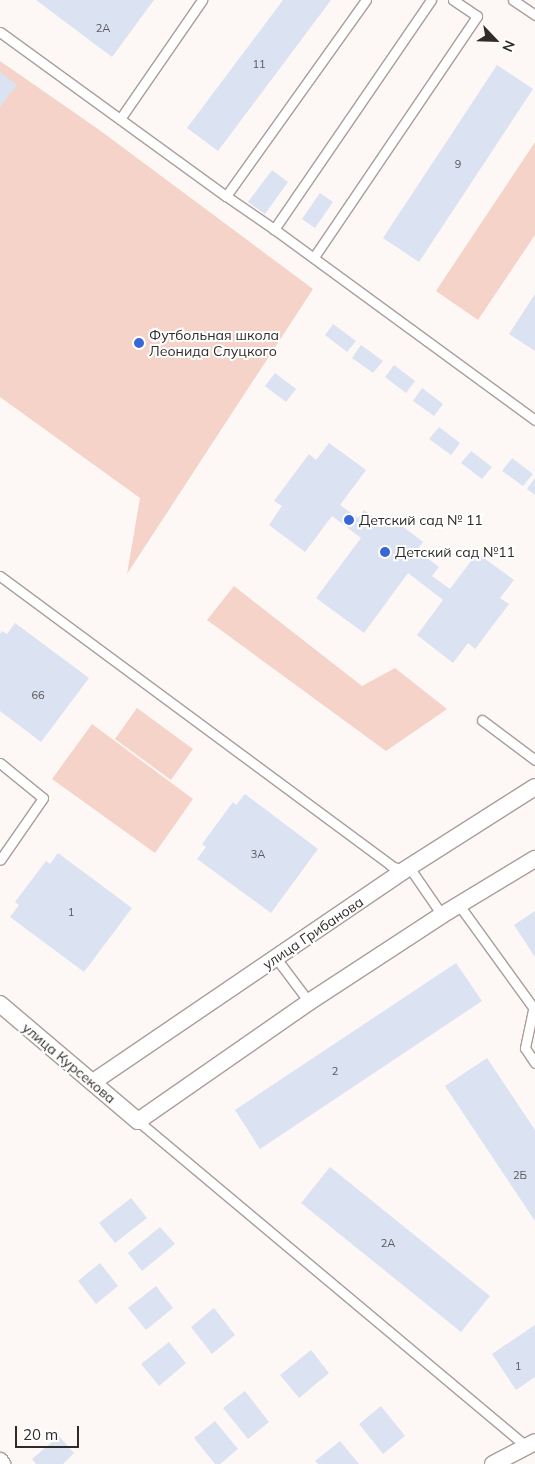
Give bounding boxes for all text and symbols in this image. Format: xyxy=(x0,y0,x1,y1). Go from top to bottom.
north arrow xyxy=(470,15,520,65)
house number: 2А xyxy=(96,21,110,35)
text: N xyxy=(498,38,519,55)
house number: 11 xyxy=(252,57,266,71)
house number: 9 xyxy=(455,157,461,171)
place label: Футбольная школа Леонида Слуцкого xyxy=(149,327,279,360)
marker: Футбольная школа Леонида Слуцкого xyxy=(133,337,145,349)
place label: Детский сад № 11 xyxy=(359,512,483,528)
marker: Детский сад № 11 xyxy=(343,514,355,526)
place label: Детский сад №11 xyxy=(395,544,515,560)
marker: Детский сад №11 xyxy=(379,546,391,558)
house number: 66 xyxy=(31,688,45,702)
house number: 3А xyxy=(251,847,265,861)
street label: улица Грибанова xyxy=(260,893,366,973)
house number: 1 xyxy=(68,905,74,919)
street label: улица Курсекова xyxy=(19,1019,119,1107)
house number: 2 xyxy=(332,1064,338,1078)
house number: 2Б xyxy=(513,1168,527,1182)
house number: 2А xyxy=(381,1236,395,1250)
house number: 1 xyxy=(515,1359,521,1373)
scale bar xyxy=(18,1416,81,1448)
text: 20 m xyxy=(23,1425,58,1444)

